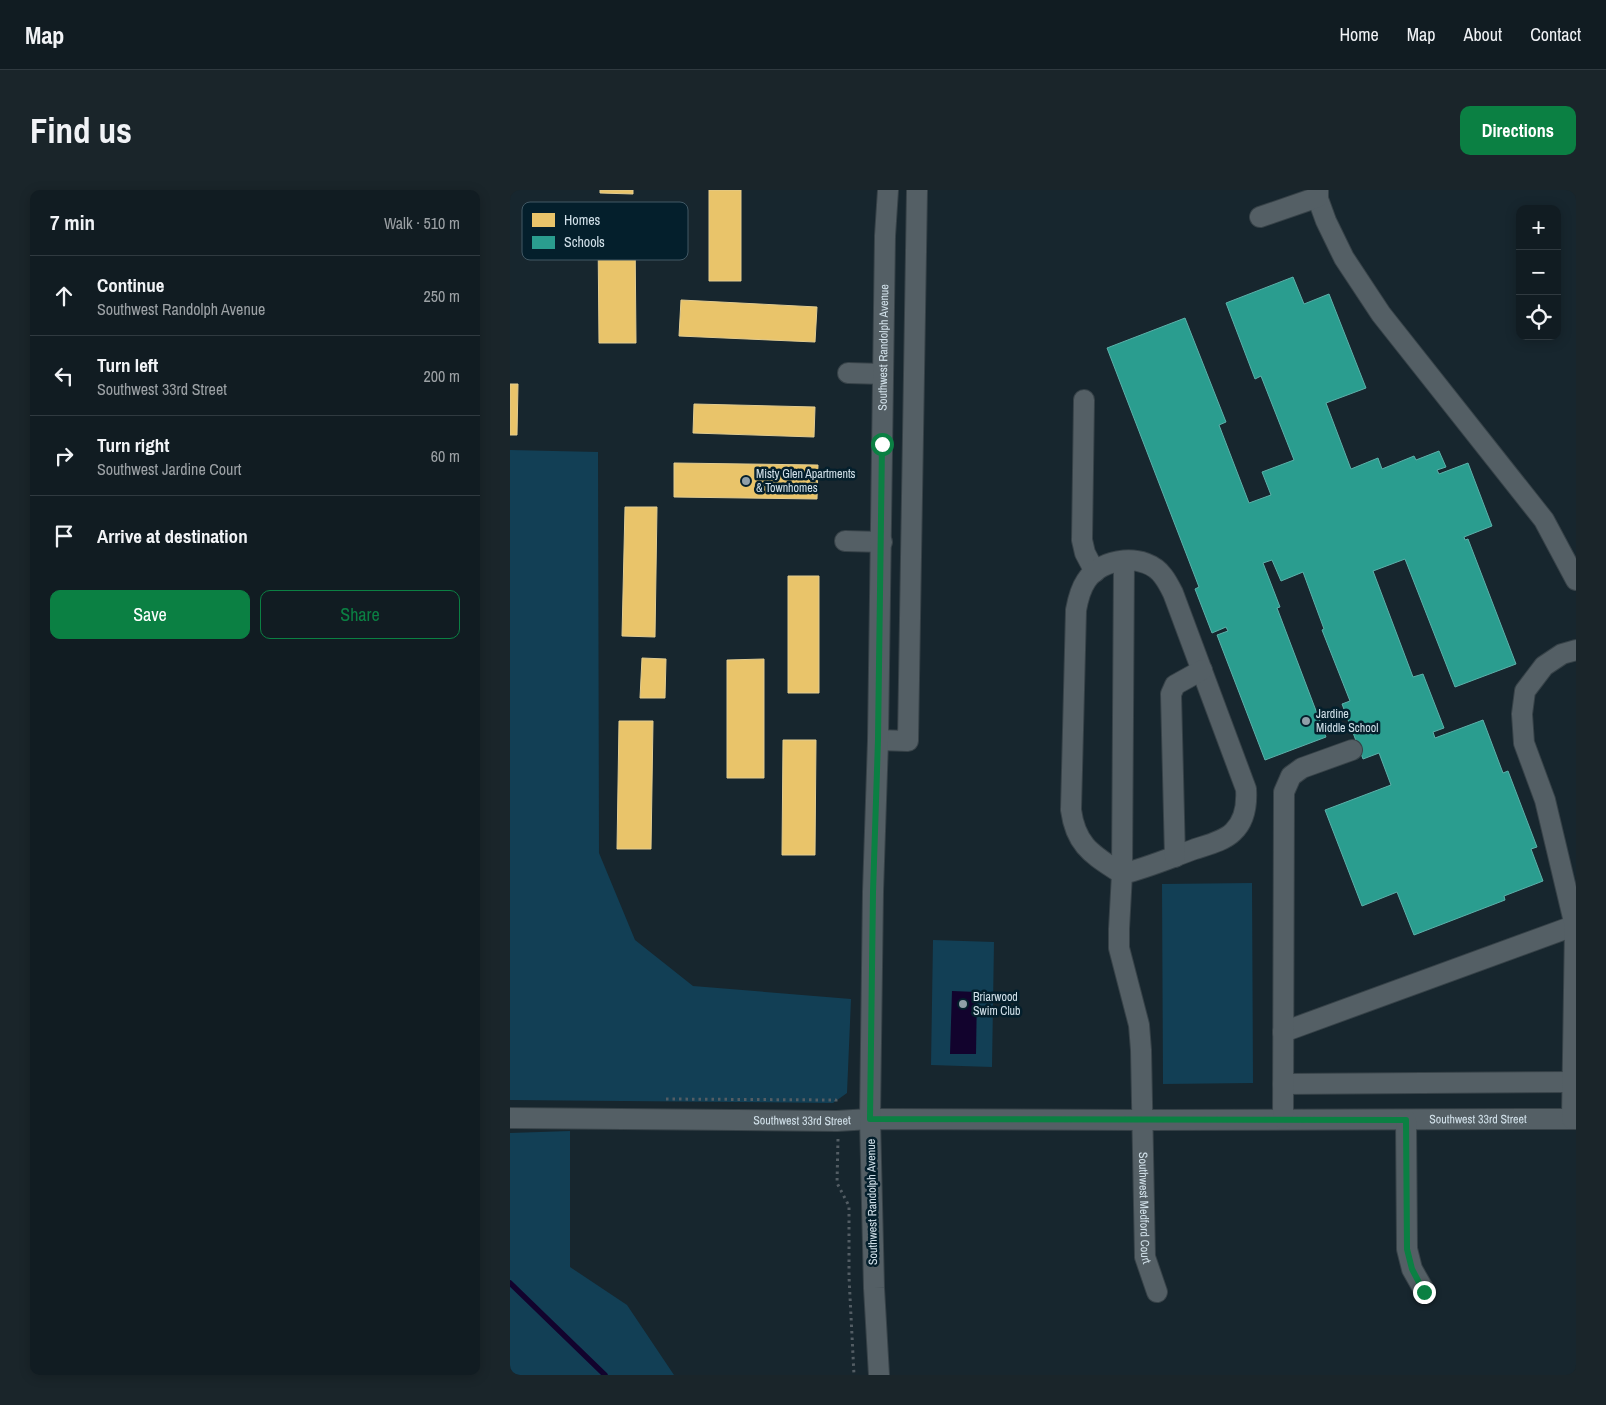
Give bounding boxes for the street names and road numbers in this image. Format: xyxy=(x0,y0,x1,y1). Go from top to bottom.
street label: Southwest Randolph Avenue xyxy=(875,284,892,411)
street label: Southwest 33rd Street xyxy=(1429,1111,1527,1127)
street label: Southwest 33rd Street xyxy=(753,1112,851,1129)
street label: Southwest Randolph Avenue xyxy=(863,1139,881,1265)
street label: Southwest Medford Court xyxy=(1135,1152,1155,1266)

